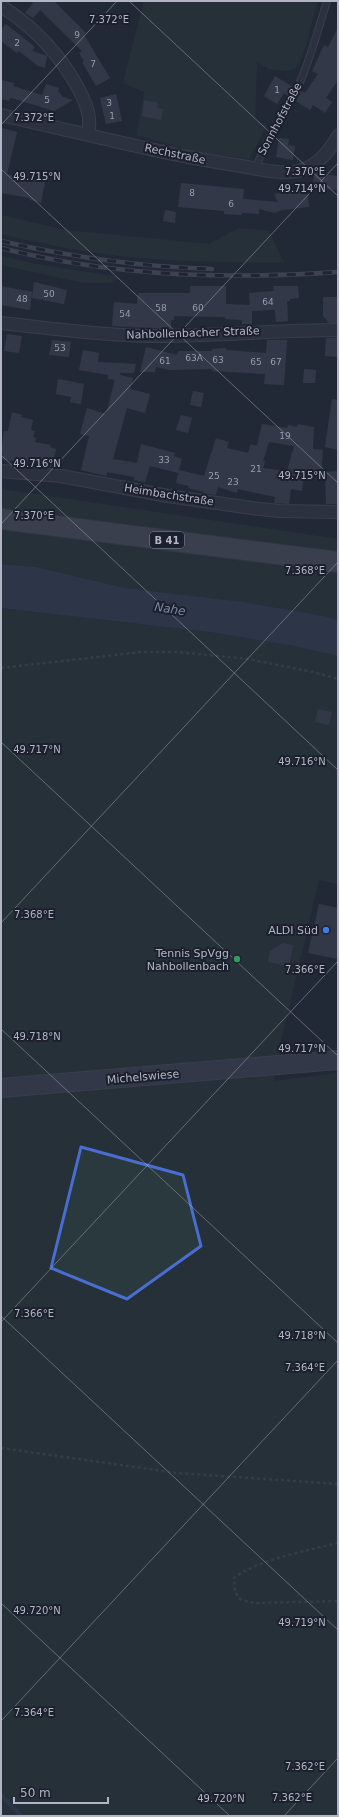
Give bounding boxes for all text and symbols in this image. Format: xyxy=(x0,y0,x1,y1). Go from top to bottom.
text: 7.372°E xyxy=(89,14,129,25)
house number: 9 xyxy=(74,30,80,40)
house number: 2 xyxy=(14,38,20,48)
house number: 7 xyxy=(90,59,96,69)
street label: Sonnhofstraße xyxy=(255,80,305,157)
house number: 1 xyxy=(274,85,280,95)
house number: 5 xyxy=(44,95,50,105)
house number: 3 xyxy=(106,98,112,108)
house number: 1 xyxy=(109,111,115,121)
text: 7.372°E xyxy=(14,112,54,123)
street label: Rechstraße xyxy=(143,141,207,167)
text: 7.370°E xyxy=(285,166,325,177)
text: 49.715°N xyxy=(13,171,61,182)
text: 49.714°N xyxy=(278,183,326,194)
house number: 8 xyxy=(189,188,195,198)
house number: 6 xyxy=(228,199,234,209)
house number: 50 xyxy=(43,289,55,299)
house number: 48 xyxy=(16,294,28,304)
house number: 64 xyxy=(262,297,274,307)
house number: 58 xyxy=(155,303,167,313)
house number: 60 xyxy=(192,303,204,313)
house number: 54 xyxy=(119,309,131,319)
street label: Nahbollenbacher Straße xyxy=(126,324,260,342)
house number: 53 xyxy=(54,343,66,353)
house number: 63A xyxy=(185,353,204,363)
house number: 63 xyxy=(212,355,224,365)
house number: 61 xyxy=(159,356,171,366)
house number: 65 xyxy=(250,357,262,367)
house number: 67 xyxy=(270,357,282,367)
house number: 19 xyxy=(279,431,291,441)
house number: 33 xyxy=(158,455,170,465)
text: 49.716°N xyxy=(13,458,61,469)
house number: 21 xyxy=(250,464,262,474)
text: 49.715°N xyxy=(278,470,326,481)
house number: 25 xyxy=(208,471,220,481)
house number: 23 xyxy=(227,477,239,487)
street label: Heimbachstraße xyxy=(123,481,215,509)
text: 7.370°E xyxy=(14,510,54,521)
road number: B 41 xyxy=(150,532,184,548)
text: 7.368°E xyxy=(285,565,325,576)
water label: Nahe xyxy=(153,600,187,618)
text: 49.717°N xyxy=(13,744,61,755)
text: 49.716°N xyxy=(278,756,326,767)
text: 7.368°E xyxy=(14,909,54,920)
place label: ALDI Süd xyxy=(268,924,318,937)
marker: ALDI Süd xyxy=(321,925,331,935)
place label: Tennis SpVgg Nahbollenbach xyxy=(147,947,229,973)
marker: Tennis SpVgg Nahbollenbach xyxy=(232,954,242,964)
text: 7.366°E xyxy=(285,964,325,975)
text: 49.718°N xyxy=(13,1031,61,1042)
text: 49.717°N xyxy=(278,1043,326,1054)
street label: Michelswiese xyxy=(106,1067,180,1087)
text: 7.366°E xyxy=(14,1308,54,1319)
text: 49.718°N xyxy=(278,1330,326,1341)
text: 7.364°E xyxy=(285,1362,325,1373)
text: 49.720°N xyxy=(13,1605,61,1616)
text: 49.719°N xyxy=(278,1617,326,1628)
text: 7.364°E xyxy=(14,1707,54,1718)
text: 7.362°E xyxy=(285,1761,325,1772)
scale bar xyxy=(14,1779,108,1805)
text: 50 m xyxy=(20,1786,51,1800)
text: 7.362°E xyxy=(272,1792,312,1803)
text: 49.720°N xyxy=(197,1793,245,1804)

